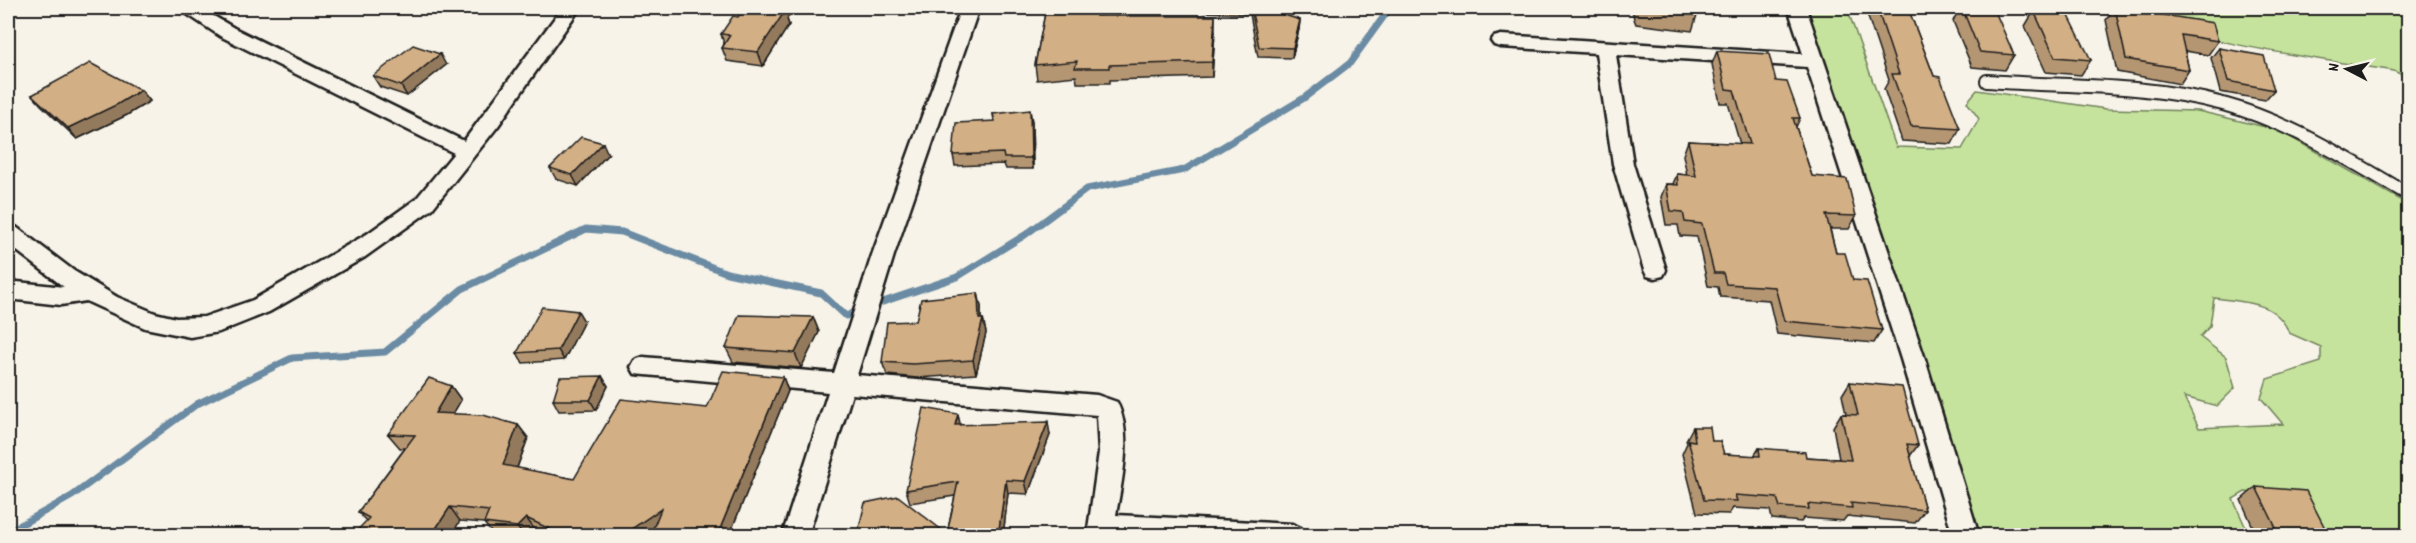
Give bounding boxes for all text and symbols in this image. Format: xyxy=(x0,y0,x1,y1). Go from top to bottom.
north arrow xyxy=(2317,39,2377,99)
text: N xyxy=(2323,62,2347,73)

